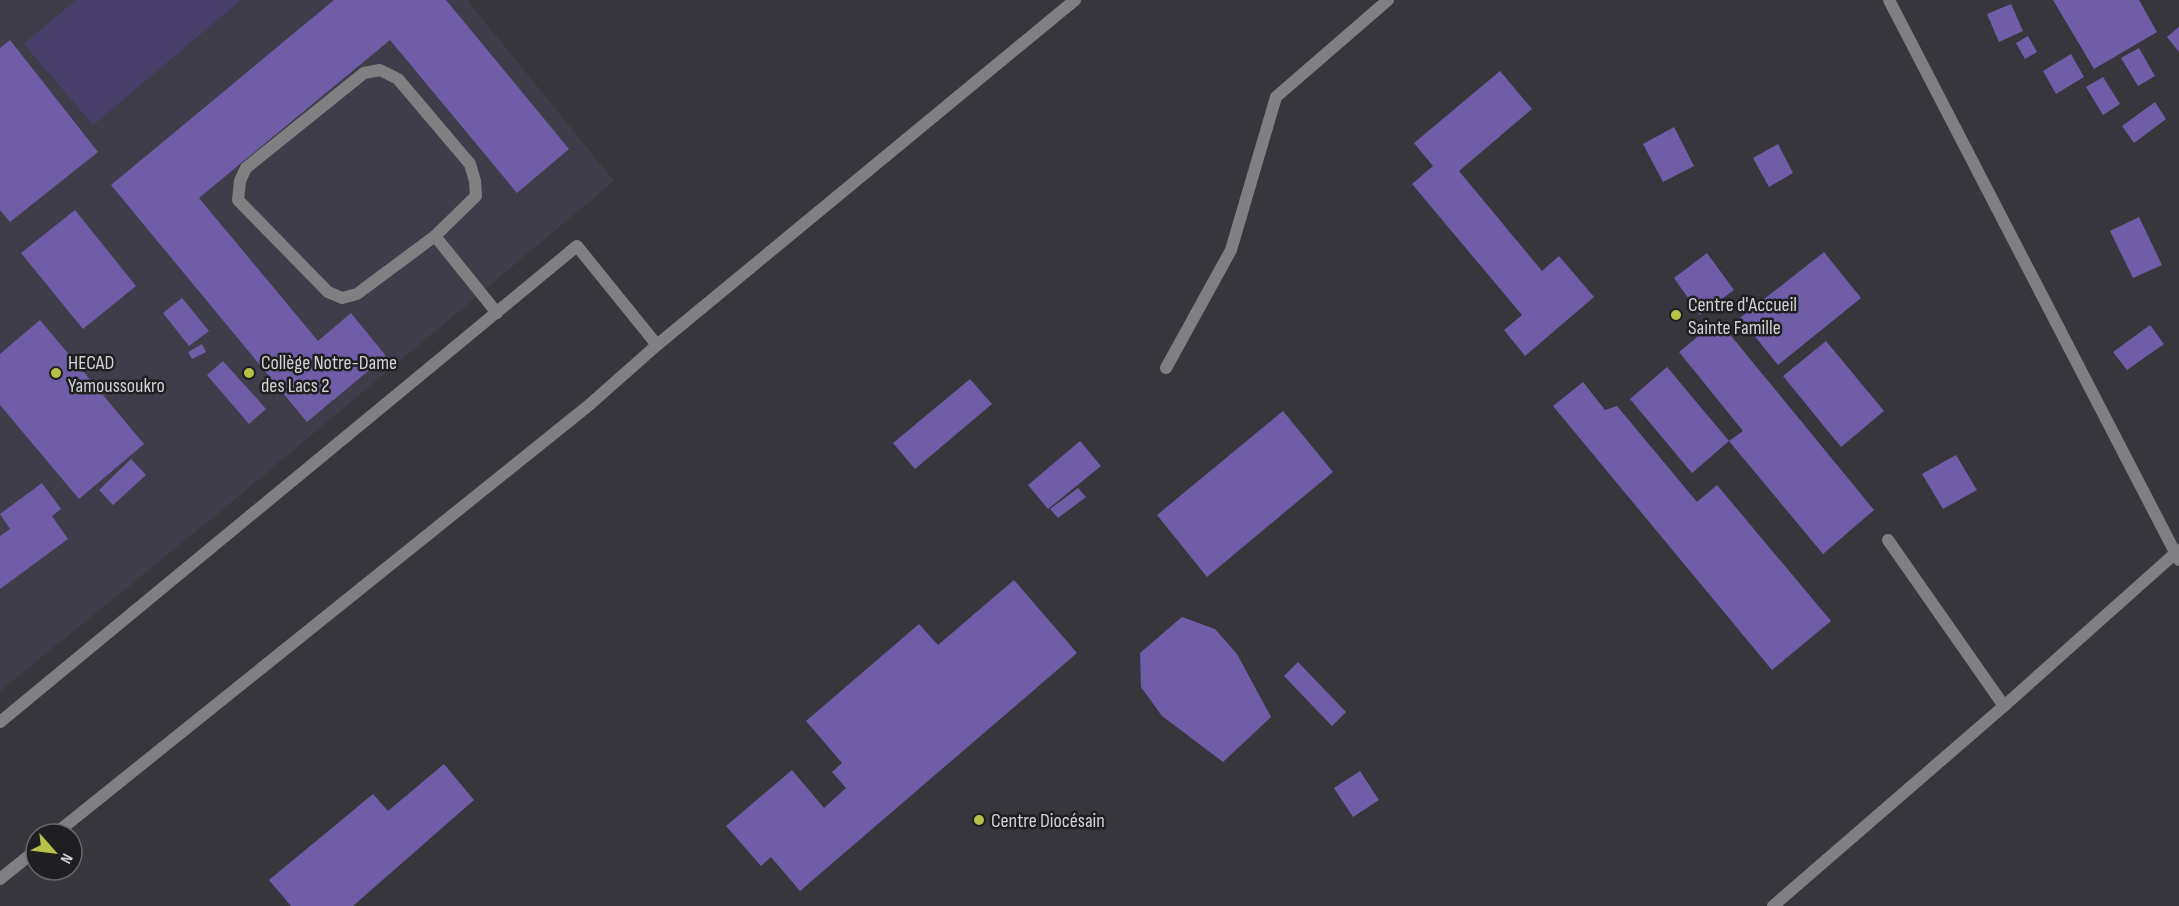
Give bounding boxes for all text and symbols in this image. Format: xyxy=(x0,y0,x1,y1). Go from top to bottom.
place label: Centre d'Accueil Sainte Famille xyxy=(1688,293,1797,340)
marker: Centre d'Accueil Sainte Famille xyxy=(1669,308,1683,322)
place label: HECAD Yamoussoukro xyxy=(68,351,165,398)
place label: Collège Notre-Dame des Lacs 2 xyxy=(261,351,397,398)
marker: HECAD Yamoussoukro xyxy=(49,366,63,380)
marker: Collège Notre-Dame des Lacs 2 xyxy=(242,366,256,380)
place label: Centre Diocésain xyxy=(991,809,1105,833)
marker: Centre Diocésain xyxy=(972,813,986,827)
north arrow xyxy=(24,822,84,882)
text: N xyxy=(56,850,76,867)

